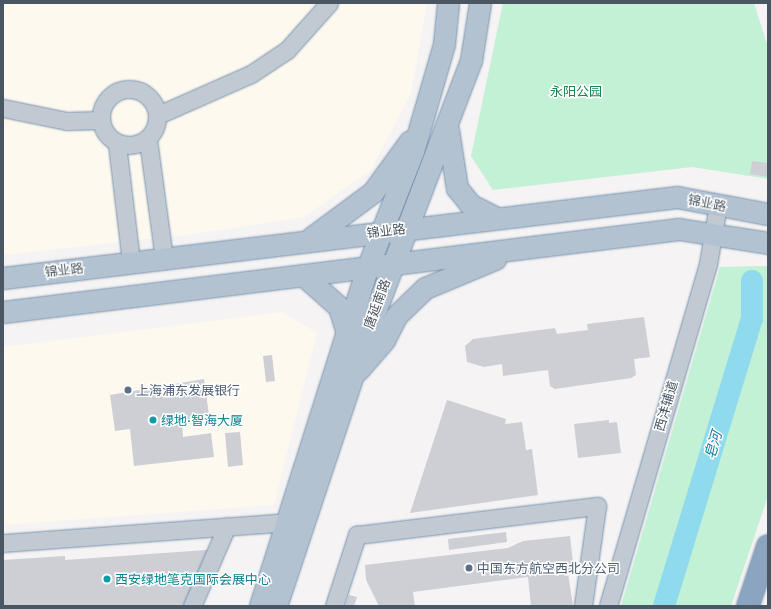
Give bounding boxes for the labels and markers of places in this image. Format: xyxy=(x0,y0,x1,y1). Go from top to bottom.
place label: 上海浦东发展银行 xyxy=(136,382,240,398)
marker: 上海浦东发展银行 xyxy=(123,385,133,395)
place label: 绿地·智海大厦 xyxy=(161,412,243,428)
marker: 绿地·智海大厦 xyxy=(148,415,158,425)
place label: 中国东方航空西北分公司 xyxy=(477,560,620,576)
marker: 中国东方航空西北分公司 xyxy=(464,563,474,573)
place label: 西安绿地笔克国际会展中心 xyxy=(115,571,271,587)
marker: 西安绿地笔克国际会展中心 xyxy=(102,574,112,584)

